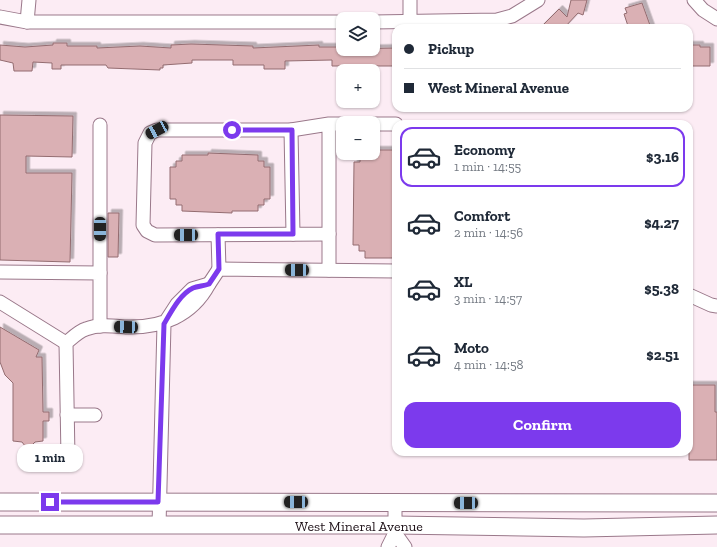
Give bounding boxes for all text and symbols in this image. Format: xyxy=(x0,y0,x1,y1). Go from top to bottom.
map controls xyxy=(336,12,380,160)
button: layers xyxy=(336,12,380,56)
text: Pickup xyxy=(428,40,474,58)
button: + xyxy=(336,64,380,108)
text: West Mineral Avenue xyxy=(428,79,569,97)
button: − xyxy=(336,116,380,160)
car xyxy=(144,119,170,141)
route start xyxy=(223,121,241,139)
icon: car xyxy=(406,139,442,175)
text: Economy xyxy=(454,141,515,159)
text: $3.16 xyxy=(646,148,679,166)
text: 1 min · 14:55 xyxy=(454,159,521,174)
icon: car xyxy=(406,205,442,241)
text: Comfort xyxy=(454,207,510,225)
text: $4.27 xyxy=(644,214,679,232)
car xyxy=(94,217,106,241)
text: 2 min · 14:56 xyxy=(454,225,523,240)
car xyxy=(174,229,198,241)
car xyxy=(285,264,309,276)
icon: car xyxy=(406,271,442,307)
text: XL xyxy=(454,273,472,291)
text: $5.38 xyxy=(644,280,679,298)
text: 3 min · 14:57 xyxy=(454,291,522,306)
car xyxy=(114,321,138,333)
icon: car xyxy=(406,337,442,373)
text: Moto xyxy=(454,339,489,357)
text: $2.51 xyxy=(646,346,679,364)
text: 4 min · 14:58 xyxy=(454,357,524,372)
button: Confirm xyxy=(404,402,681,448)
callout: 1 min xyxy=(17,444,83,472)
text: 1 min xyxy=(35,450,65,465)
route end xyxy=(41,493,59,511)
car xyxy=(284,496,308,508)
car xyxy=(454,497,478,509)
street label: West Mineral Avenue xyxy=(295,518,423,535)

